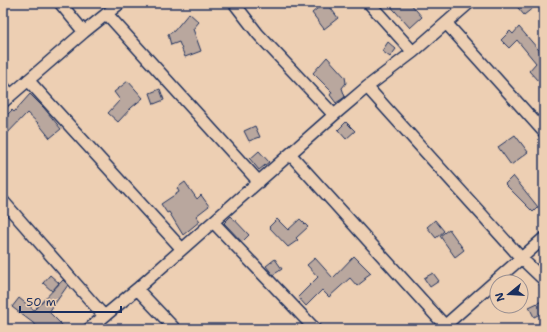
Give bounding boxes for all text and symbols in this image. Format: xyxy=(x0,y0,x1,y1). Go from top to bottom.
north arrow xyxy=(489,274,529,314)
scale bar xyxy=(20,288,121,314)
text: N xyxy=(491,290,508,303)
text: 50 m xyxy=(26,294,56,310)

